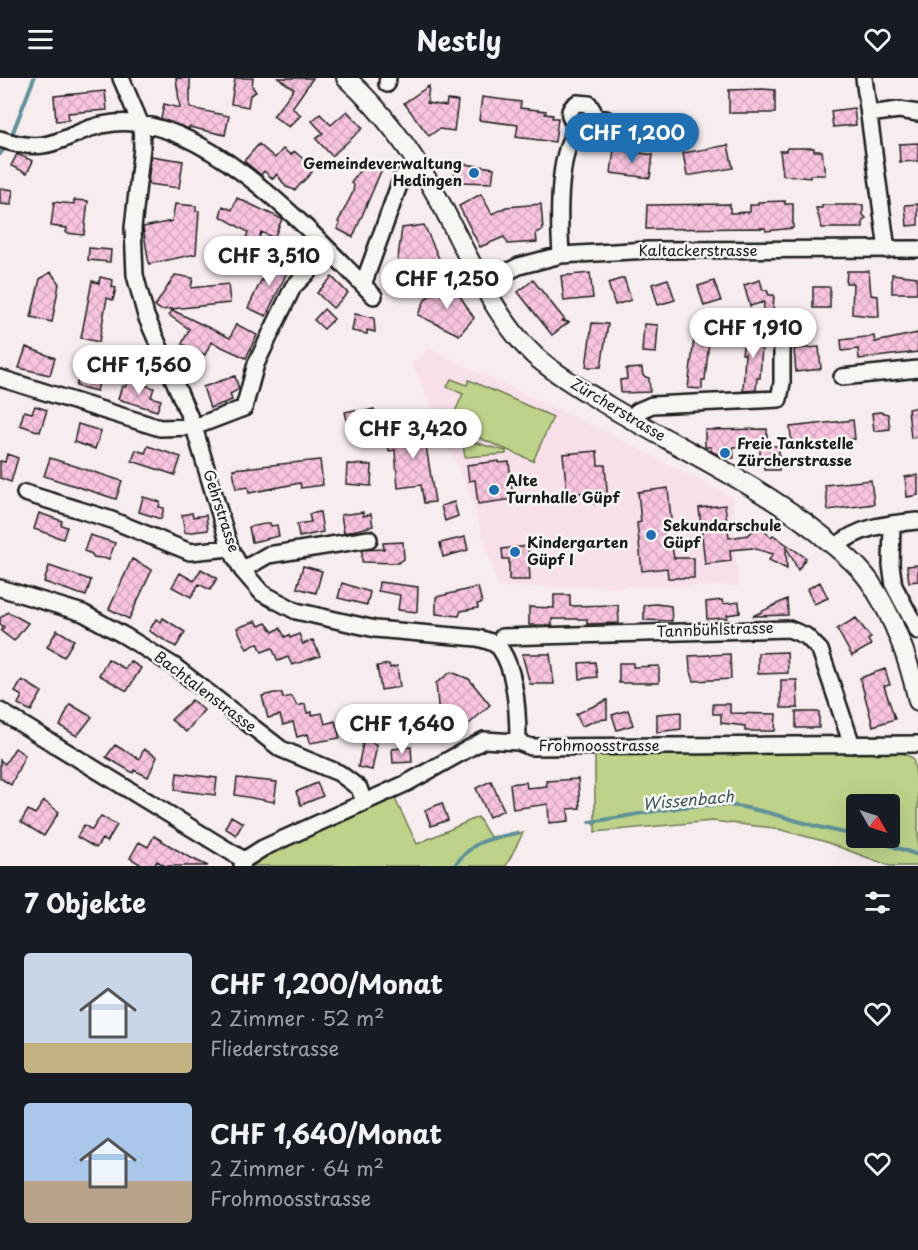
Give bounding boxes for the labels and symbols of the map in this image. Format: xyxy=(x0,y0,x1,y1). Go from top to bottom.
pin: CHF 1,200 xyxy=(563,113,701,164)
place label: Gemeindeverwaltung Hedingen xyxy=(303,151,462,191)
marker: Gemeindeverwaltung Hedingen xyxy=(467,166,481,180)
pin: CHF 3,510 xyxy=(200,236,338,287)
street label: Kaltackerstrasse xyxy=(639,238,757,261)
pin: CHF 1,250 xyxy=(378,259,516,310)
pin: CHF 1,910 xyxy=(684,308,822,359)
pin: CHF 1,560 xyxy=(70,345,208,396)
street label: Zürcherstrasse xyxy=(567,371,671,446)
pin: CHF 3,420 xyxy=(344,409,482,460)
place label: Freie Tankstelle Zürcherstrasse xyxy=(737,431,854,471)
marker: Freie Tankstelle Zürcherstrasse xyxy=(718,446,732,460)
street label: Gehrstrasse xyxy=(198,466,247,555)
place label: Alte Turnhalle Güpf xyxy=(506,468,621,508)
marker: Alte Turnhalle Güpf xyxy=(487,483,501,497)
place label: Sekundarschule Güpf xyxy=(663,513,781,553)
marker: Sekundarschule Güpf xyxy=(644,528,658,542)
place label: Kindergarten Güpf I xyxy=(527,530,628,570)
marker: Kindergarten Güpf I xyxy=(508,545,522,559)
street label: Tannbühlstrasse xyxy=(656,615,774,642)
street label: Bachtalenstrasse xyxy=(150,645,262,737)
pin: CHF 1,640 xyxy=(333,704,471,755)
street label: Frohmoosstrasse xyxy=(539,733,659,756)
water label: Wissenbach xyxy=(641,783,735,815)
north arrow xyxy=(846,794,900,848)

